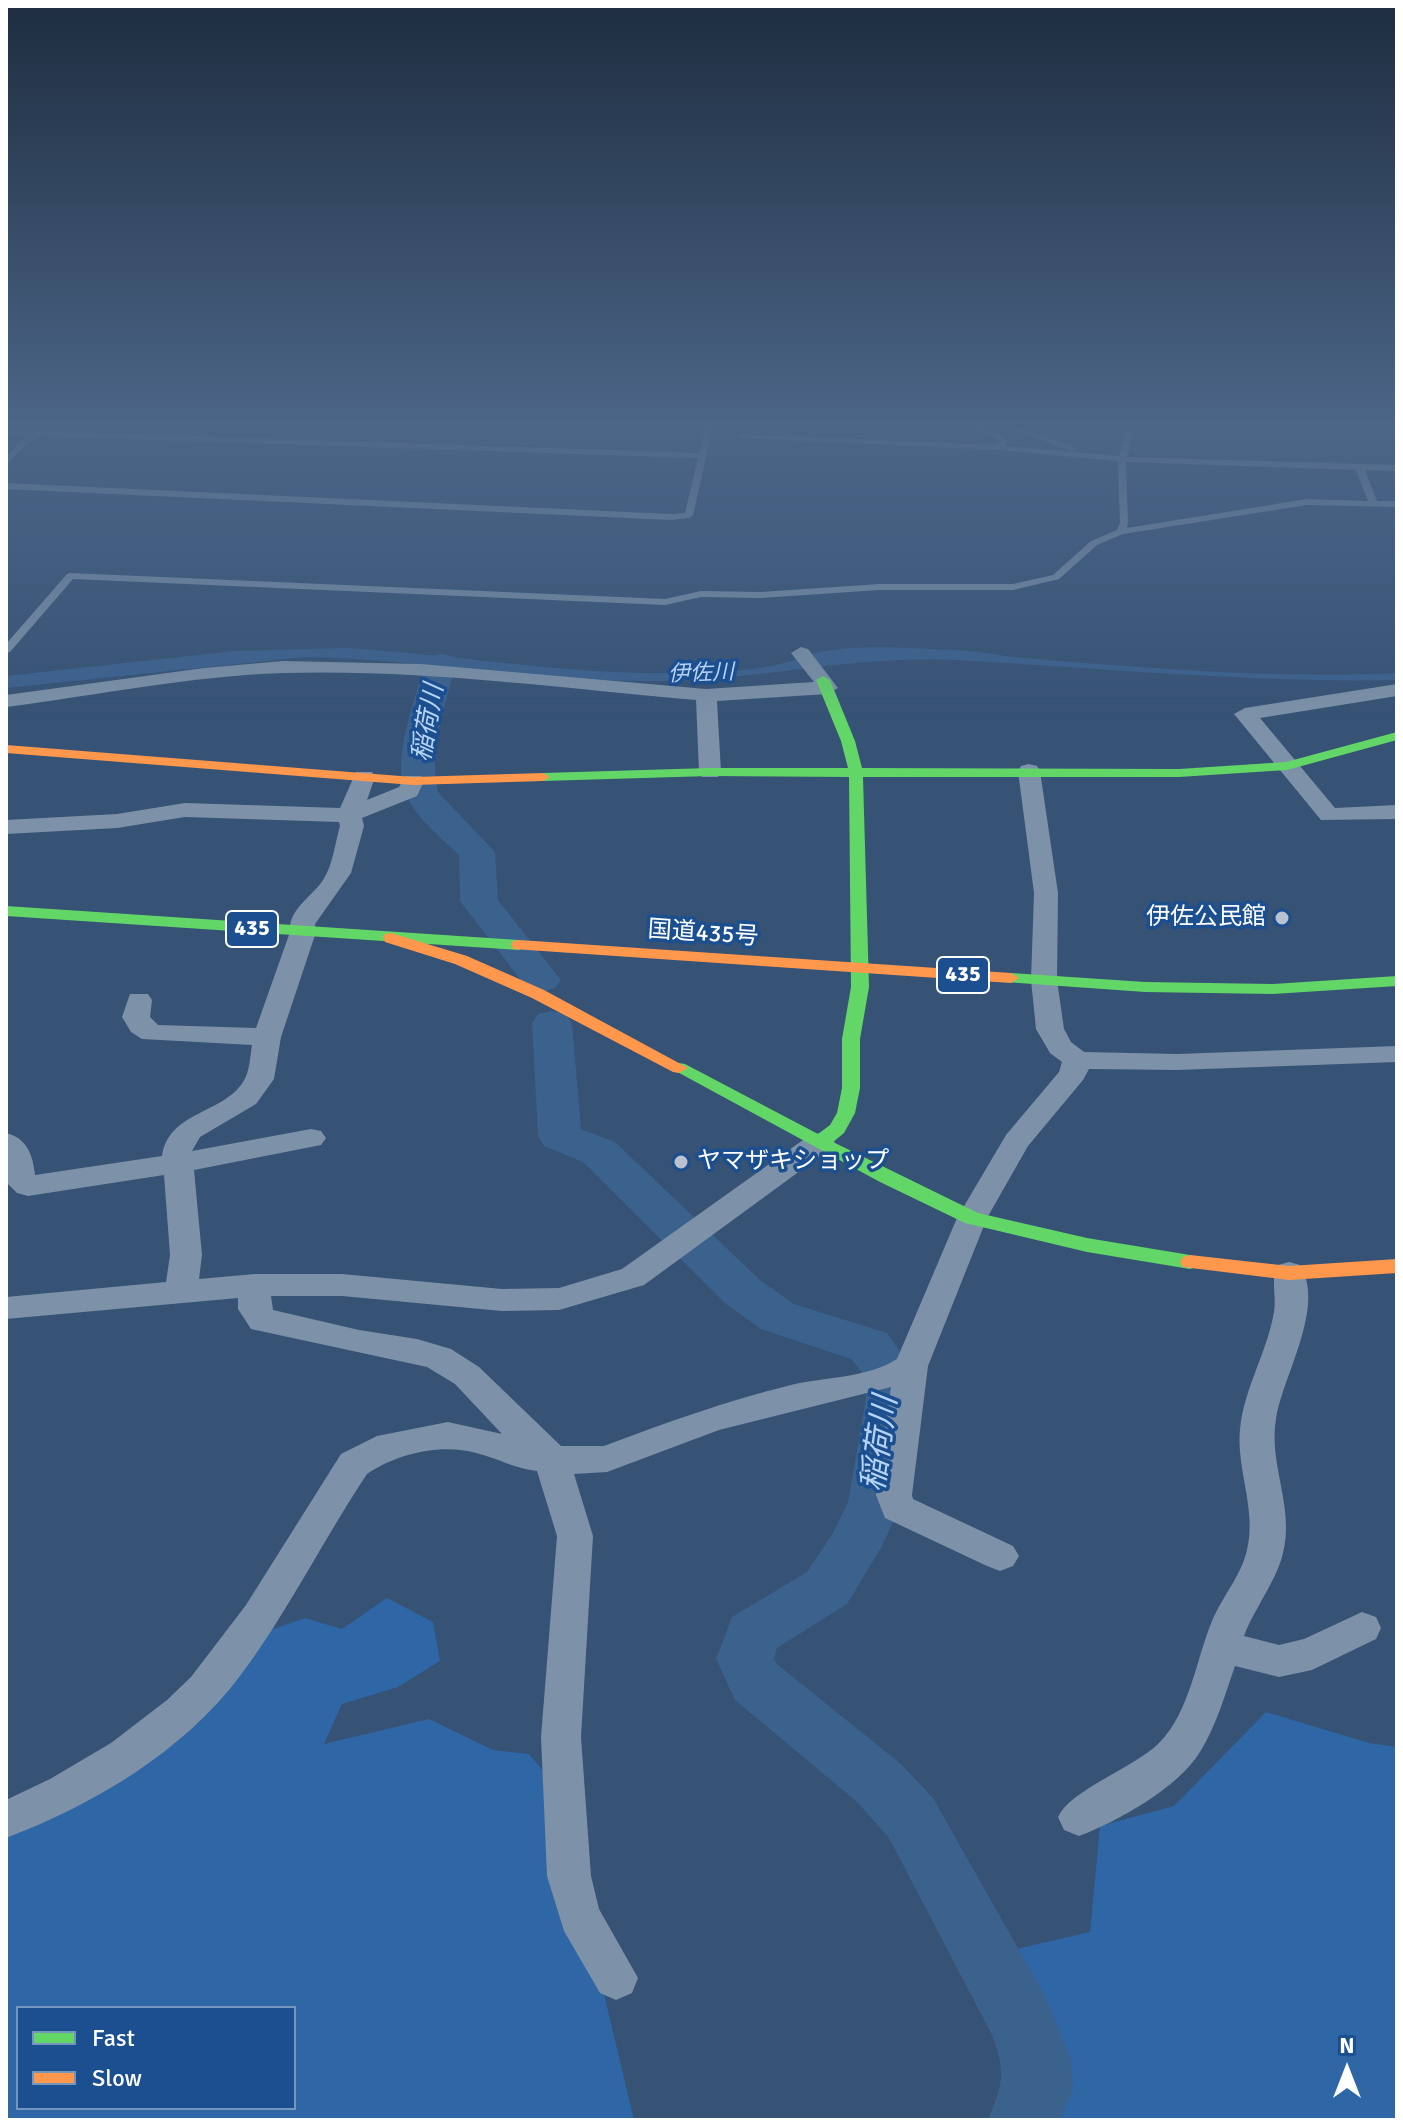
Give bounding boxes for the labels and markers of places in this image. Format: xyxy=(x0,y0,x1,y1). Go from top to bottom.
place label: 伊佐公民館 xyxy=(1146,904,1266,932)
marker: 伊佐公民館 xyxy=(1273,909,1291,927)
place label: ヤマザキショップ xyxy=(697,1148,889,1176)
marker: ヤマザキショップ xyxy=(672,1153,690,1171)

